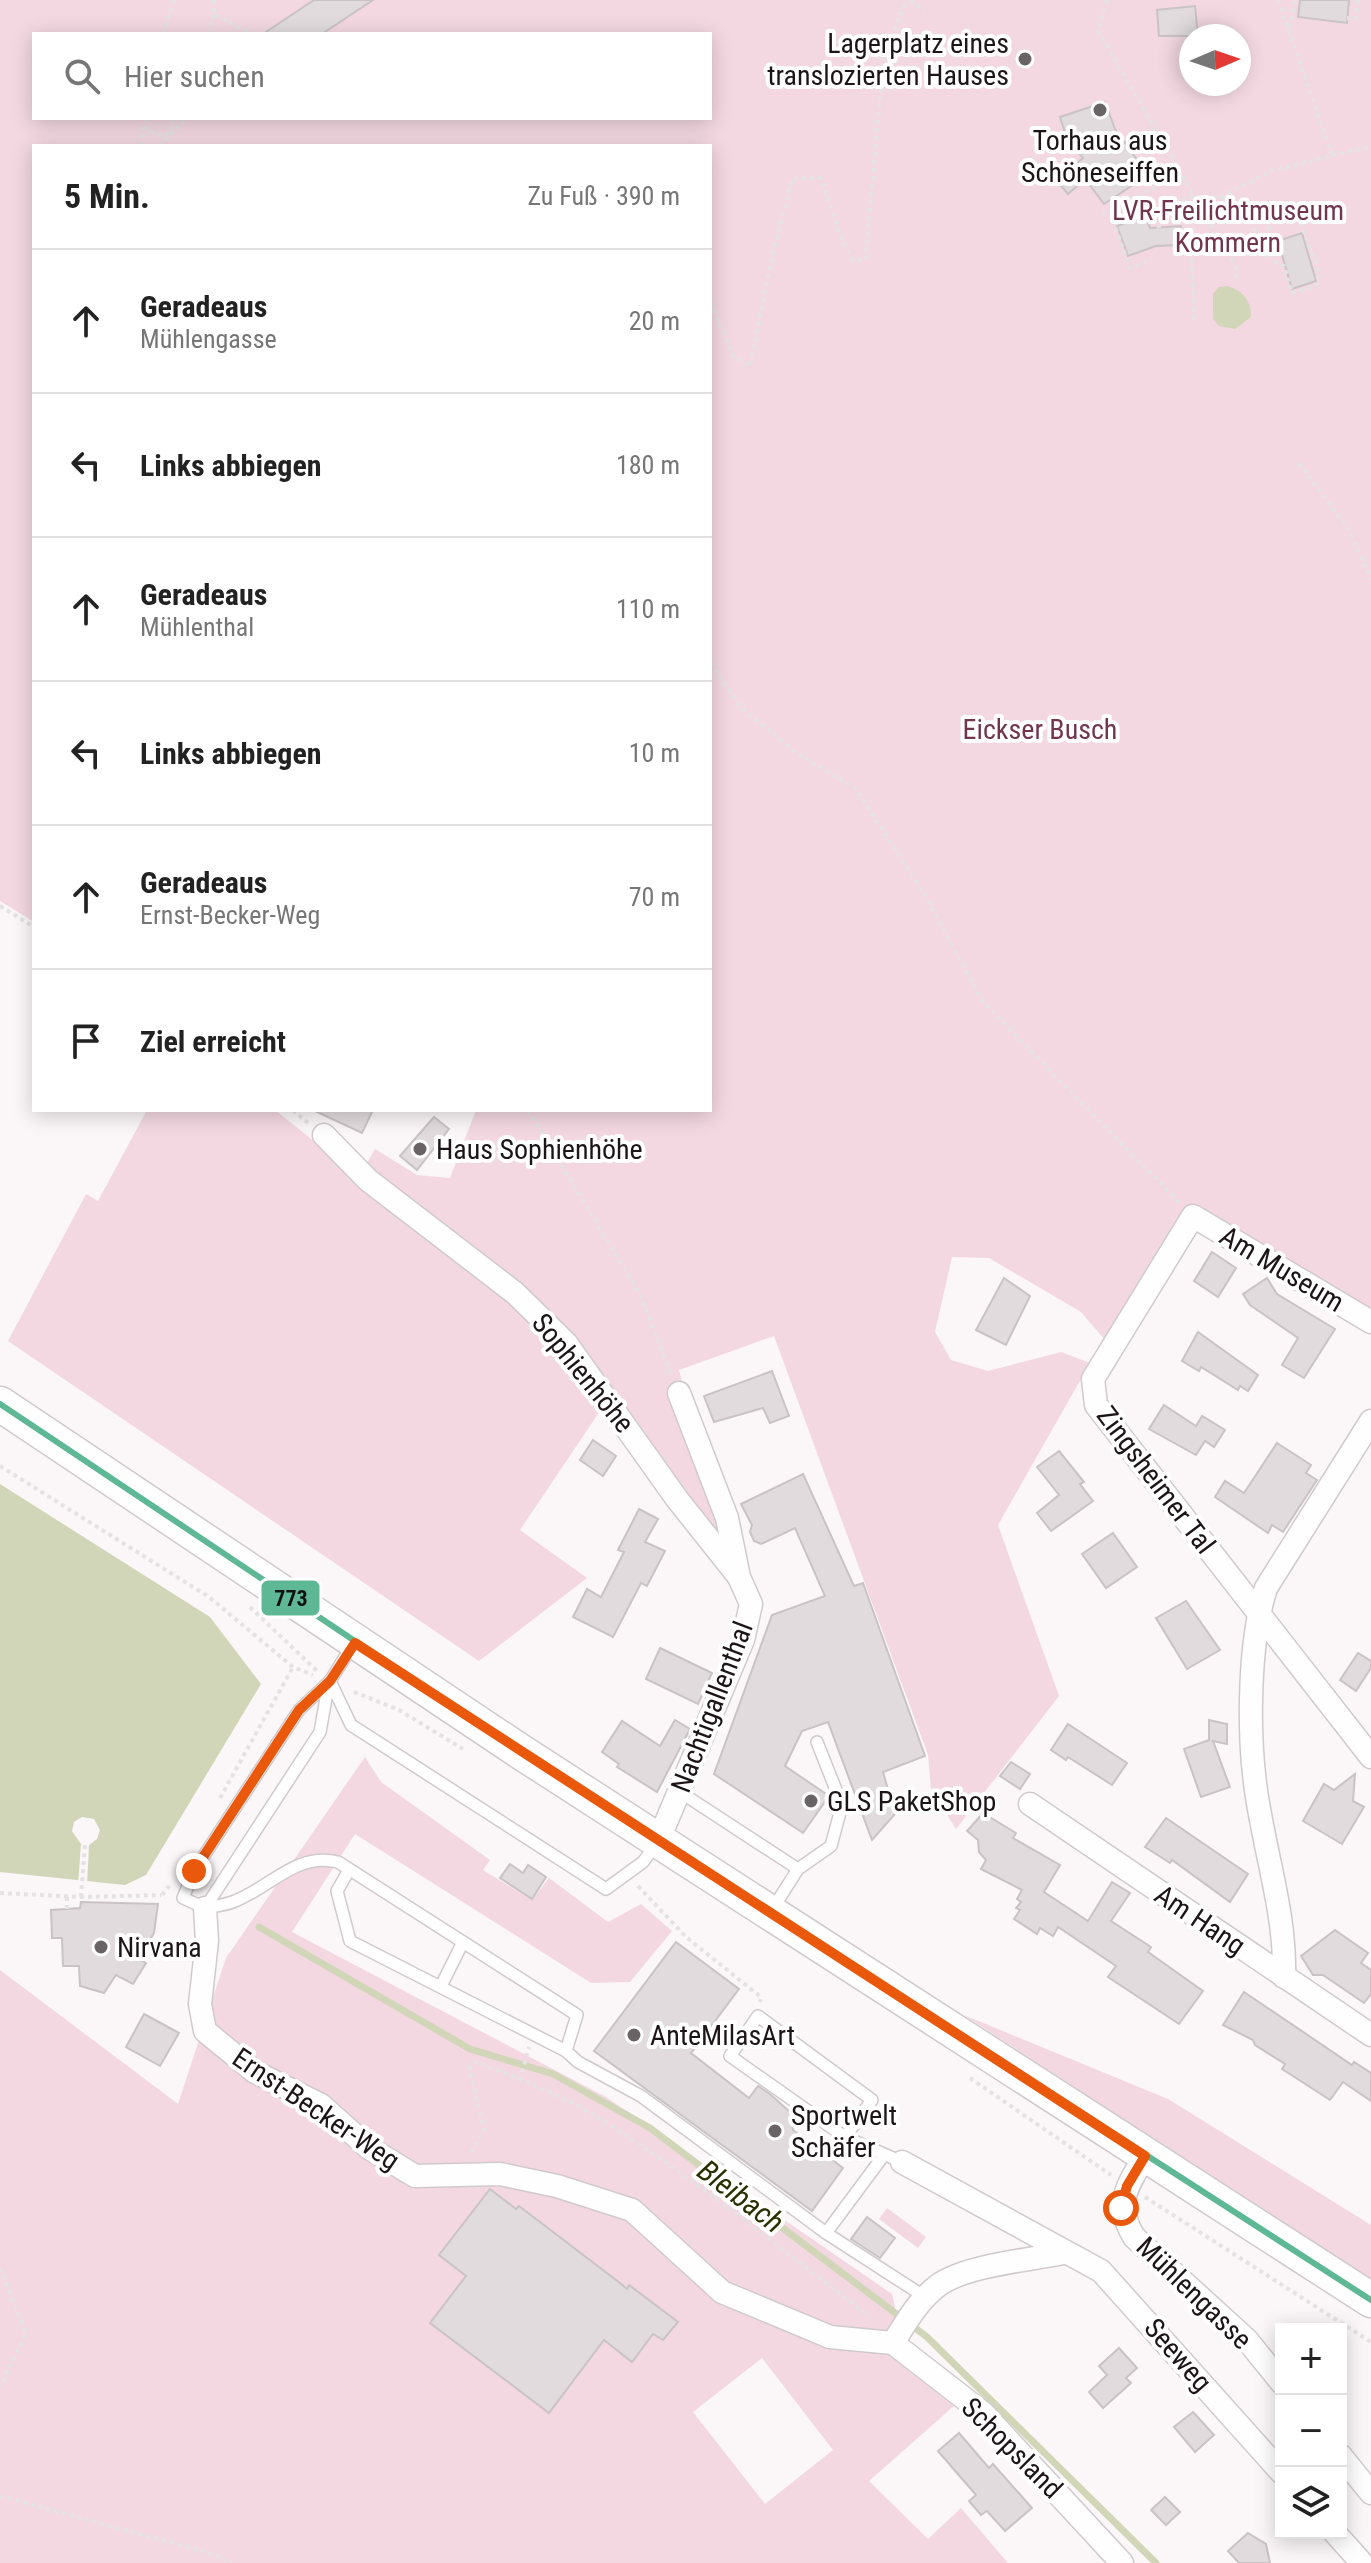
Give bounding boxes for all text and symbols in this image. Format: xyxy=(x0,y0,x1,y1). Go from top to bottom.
north arrow xyxy=(1179,24,1251,96)
place label: Lagerplatz eines translozierten Hauses xyxy=(767,27,1009,92)
search box xyxy=(32,32,712,120)
marker: Lagerplatz eines translozierten Hauses xyxy=(1016,50,1034,68)
icon: search xyxy=(60,54,104,98)
text: Hier suchen xyxy=(124,59,265,94)
marker: Torhaus aus Schöneseiffen xyxy=(1091,101,1109,119)
place label: Torhaus aus Schöneseiffen xyxy=(1021,124,1179,189)
text: 5 Min. xyxy=(64,176,150,216)
text: Zu Fuß · 390 m xyxy=(527,181,680,211)
park label: LVR-Freilichtmuseum Kommern xyxy=(1112,194,1344,259)
text: Geradeaus xyxy=(140,289,267,324)
icon: ahead xyxy=(64,299,108,343)
text: 20 m xyxy=(629,306,680,336)
text: Mühlengasse xyxy=(140,324,277,354)
icon: left xyxy=(64,443,108,487)
text: Links abbiegen xyxy=(140,448,322,483)
text: 180 m xyxy=(616,450,680,480)
text: Geradeaus xyxy=(140,577,267,612)
icon: ahead xyxy=(64,587,108,631)
text: 110 m xyxy=(616,594,680,624)
text: Mühlenthal xyxy=(140,612,254,642)
park label: Eickser Busch xyxy=(963,713,1117,746)
icon: left xyxy=(64,731,108,775)
text: Links abbiegen xyxy=(140,736,322,771)
text: 10 m xyxy=(629,738,680,768)
text: Geradeaus xyxy=(140,865,267,900)
icon: ahead xyxy=(64,875,108,919)
text: 70 m xyxy=(629,882,680,912)
text: Ernst-Becker-Weg xyxy=(140,900,320,930)
icon: arrive xyxy=(64,1019,108,1063)
text: Ziel erreicht xyxy=(140,1024,286,1059)
place label: Haus Sophienhöhe xyxy=(436,1133,643,1166)
marker: Haus Sophienhöhe xyxy=(411,1140,429,1158)
street label: Am Museum xyxy=(1214,1219,1350,1319)
street label: Sophienhöhe xyxy=(525,1307,641,1439)
street label: Zingsheimer Tal xyxy=(1090,1400,1222,1560)
line badge: 773 xyxy=(260,1579,321,1617)
text: 773 xyxy=(274,1586,308,1611)
street label: Nachtigallenthal xyxy=(664,1617,760,1797)
place label: GLS PaketShop xyxy=(827,1785,996,1818)
marker: GLS PaketShop xyxy=(802,1792,820,1810)
route end xyxy=(176,1853,212,1889)
street label: Am Hang xyxy=(1149,1878,1251,1962)
place label: Nirvana xyxy=(117,1931,202,1964)
marker: Nirvana xyxy=(92,1938,110,1956)
place label: AnteMilasArt xyxy=(650,2019,795,2052)
marker: AnteMilasArt xyxy=(625,2026,643,2044)
street label: Ernst-Becker-Weg xyxy=(226,2041,406,2177)
place label: Sportwelt Schäfer xyxy=(791,2099,897,2164)
marker: Sportwelt Schäfer xyxy=(766,2122,784,2140)
water label: Bleibach xyxy=(691,2152,791,2240)
route start xyxy=(1103,2190,1139,2226)
street label: Mühlengasse xyxy=(1130,2230,1258,2356)
street label: Seeweg xyxy=(1137,2312,1219,2398)
map controls xyxy=(1275,2323,1347,2539)
button: + xyxy=(1275,2323,1347,2395)
street label: Schopsland xyxy=(955,2391,1069,2505)
button: − xyxy=(1275,2395,1347,2467)
button: layers xyxy=(1275,2467,1347,2539)

